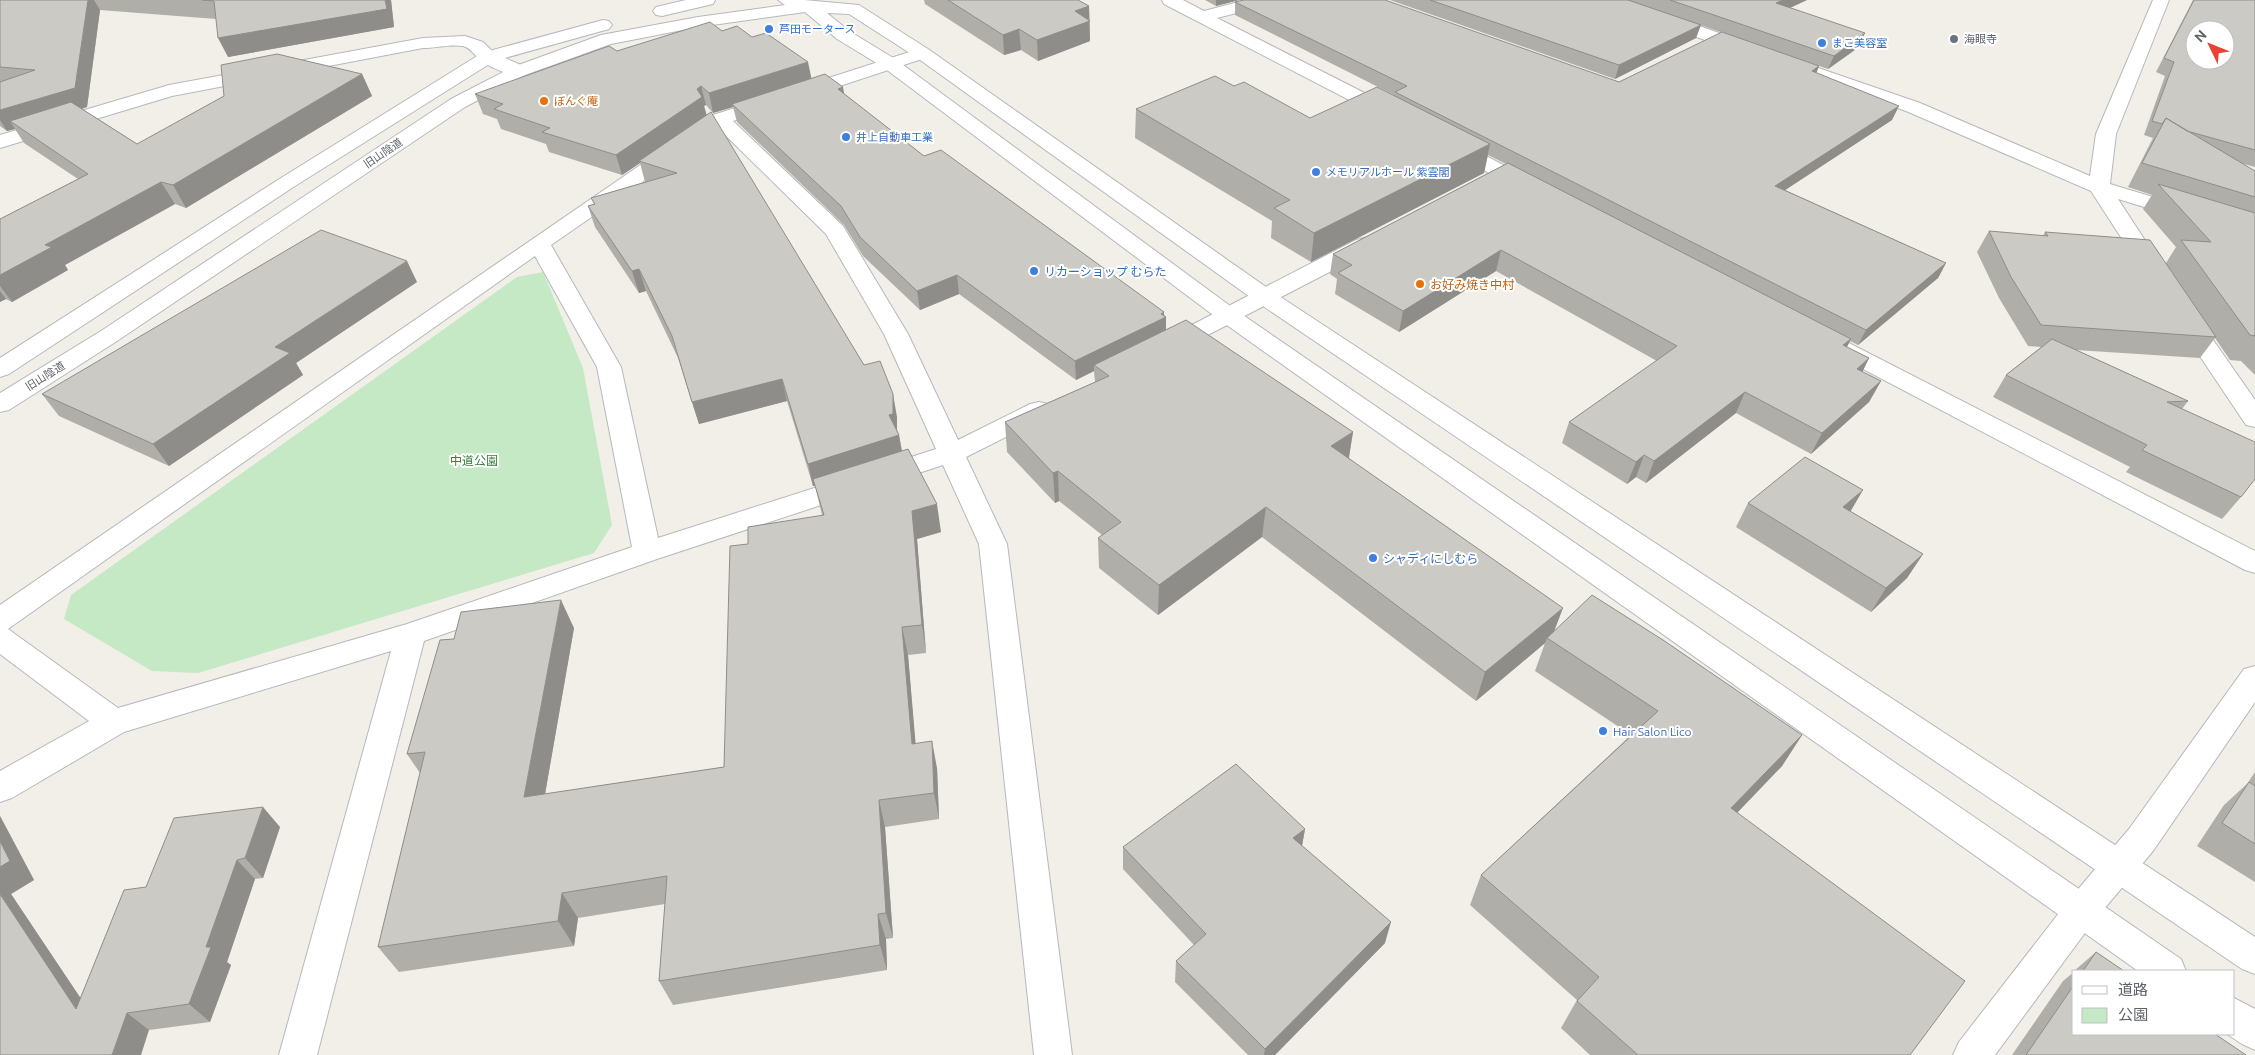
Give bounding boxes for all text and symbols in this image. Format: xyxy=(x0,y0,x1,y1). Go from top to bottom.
north arrow xyxy=(2185,20,2235,70)
marker: 芦田モータース xyxy=(763,23,775,35)
place label: 芦田モータース xyxy=(779,23,855,35)
text: N xyxy=(2191,27,2210,45)
marker: 海眼寺 xyxy=(1948,33,1960,45)
place label: 海眼寺 xyxy=(1964,33,1997,45)
marker: まこ美容室 xyxy=(1816,37,1828,49)
place label: まこ美容室 xyxy=(1832,37,1887,49)
marker: ぼんぐ庵 xyxy=(538,95,550,107)
place label: ぼんぐ庵 xyxy=(554,95,598,107)
marker: 井上自動車工業 xyxy=(840,131,852,143)
place label: 井上自動車工業 xyxy=(856,131,933,143)
street label: 旧山陰道 xyxy=(361,136,405,170)
marker: メモリアルホール 紫雲閣 xyxy=(1310,166,1322,178)
place label: メモリアルホール 紫雲閣 xyxy=(1326,166,1449,178)
marker: リカーショップ むらた xyxy=(1028,265,1040,277)
place label: リカーショップ むらた xyxy=(1044,265,1167,278)
marker: お好み焼き中村 xyxy=(1414,278,1426,290)
place label: お好み焼き中村 xyxy=(1430,278,1515,291)
street label: 旧山陰道 xyxy=(23,359,67,393)
park label: 中道公園 xyxy=(450,454,498,467)
marker: シャディにしむら xyxy=(1367,552,1379,564)
place label: シャディにしむら xyxy=(1383,552,1478,565)
marker: Hair Salon Lico xyxy=(1597,725,1609,737)
place label: Hair Salon Lico xyxy=(1613,725,1692,738)
legend xyxy=(2072,970,2235,1035)
text: 道路 xyxy=(2118,981,2148,998)
text: 公園 xyxy=(2118,1006,2148,1023)

